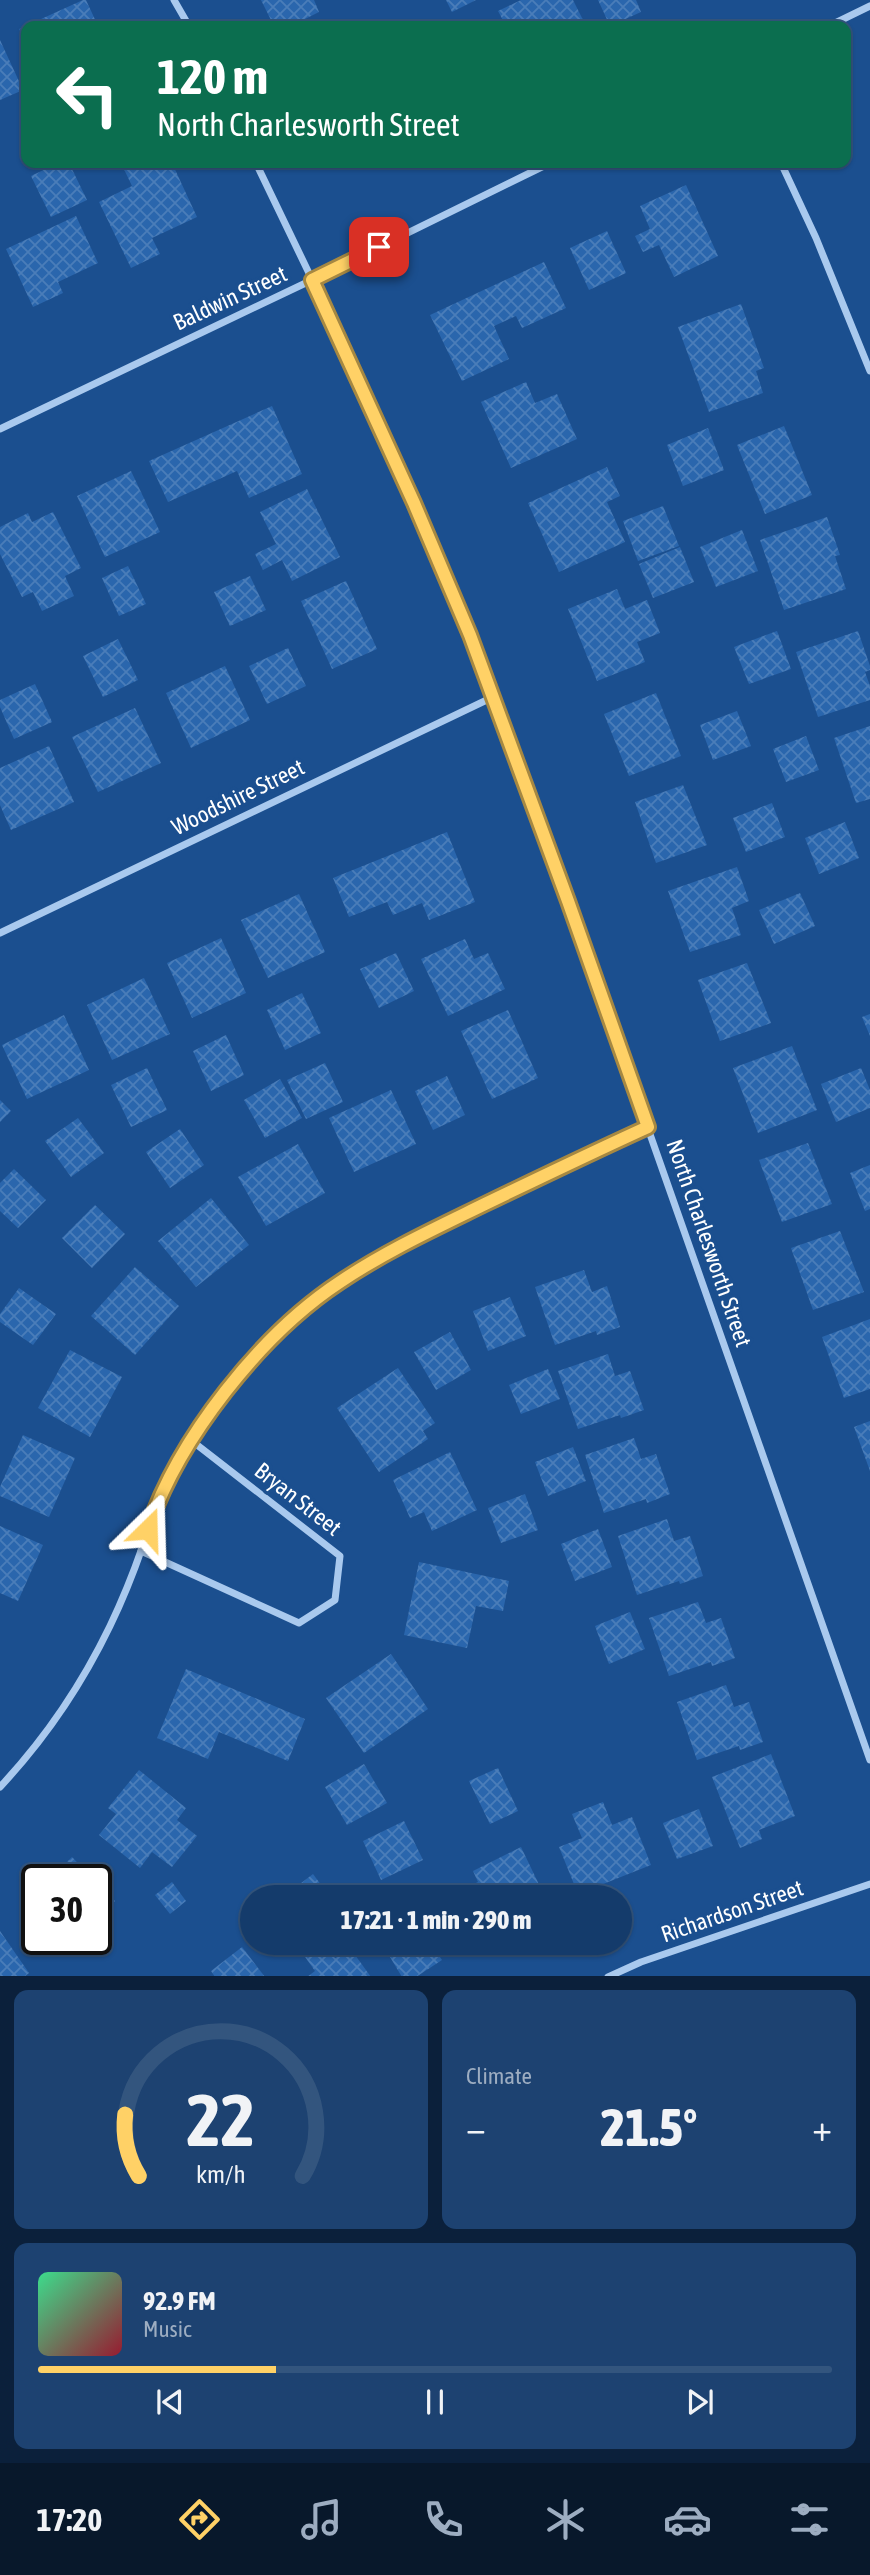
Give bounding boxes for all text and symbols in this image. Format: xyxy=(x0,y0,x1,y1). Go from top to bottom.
text: 120 m xyxy=(157,48,268,104)
icon: left xyxy=(42,49,133,140)
text: North Charlesworth Street xyxy=(157,106,460,143)
pin xyxy=(349,217,409,277)
icon: arrive xyxy=(360,228,398,266)
street label: Baldwin Street xyxy=(169,260,291,336)
street label: Woodshire Street xyxy=(168,754,308,840)
street label: North Charlesworth Street xyxy=(661,1136,757,1350)
street label: Bryan Street xyxy=(250,1457,346,1541)
position arrow xyxy=(111,1492,185,1566)
speed limit sign: 30 xyxy=(21,1864,112,1955)
street label: Richardson Street xyxy=(658,1875,806,1947)
text: 17:21 · 1 min · 290 m xyxy=(341,1905,531,1935)
text: Climate xyxy=(466,2063,532,2089)
text: 22 xyxy=(187,2078,255,2161)
text: 21.5° xyxy=(601,2097,697,2157)
text: − xyxy=(466,2106,486,2149)
text: + xyxy=(812,2106,832,2149)
text: km/h xyxy=(196,2159,246,2187)
text: 92.9 FM xyxy=(143,2286,216,2316)
text: Music xyxy=(143,2316,191,2342)
icon: previous xyxy=(151,2383,189,2421)
icon: pause xyxy=(416,2383,454,2421)
icon: next xyxy=(681,2383,719,2421)
icon: directions xyxy=(175,2495,224,2544)
icon: music xyxy=(297,2495,346,2544)
icon: phone xyxy=(419,2495,468,2544)
icon: climate xyxy=(541,2495,590,2544)
icon: car xyxy=(663,2495,712,2544)
icon: filters xyxy=(785,2495,834,2544)
text: 17:20 xyxy=(36,2501,102,2538)

